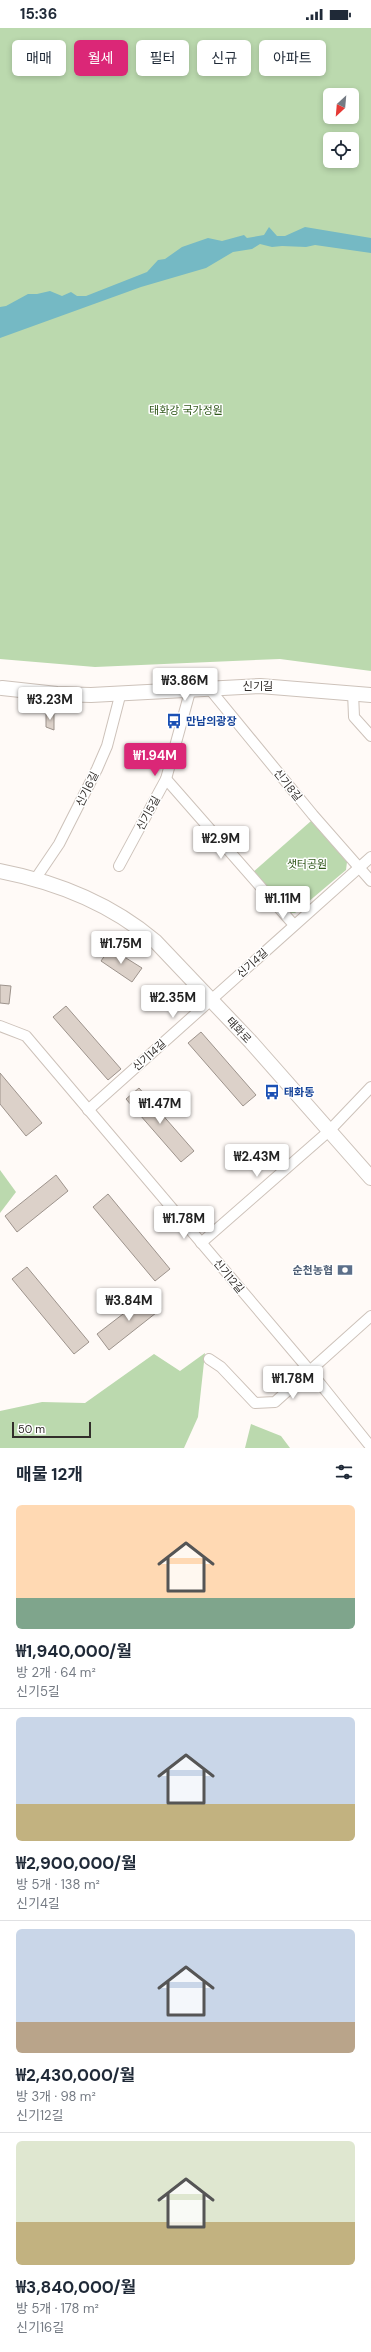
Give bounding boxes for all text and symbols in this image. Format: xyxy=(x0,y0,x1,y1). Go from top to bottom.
text: 15:36 xyxy=(20,4,57,24)
chip: 매매 xyxy=(12,40,66,76)
chip: 월세 xyxy=(74,40,128,76)
chip: 필터 xyxy=(136,40,189,76)
chip: 신규 xyxy=(197,40,251,76)
chip: 아파트 xyxy=(259,40,326,76)
north arrow xyxy=(323,88,359,124)
map controls xyxy=(323,88,359,168)
button: locate xyxy=(323,132,359,168)
park label: 태화강 국가정원 xyxy=(149,403,223,417)
pin: ₩3.86M xyxy=(152,668,218,702)
text: ₩3.86M xyxy=(162,672,208,689)
street label: 신기길 xyxy=(243,679,273,693)
pin: ₩3.23M xyxy=(17,687,83,721)
text: ₩3.23M xyxy=(27,691,73,708)
bus stop icon: 만남의광장 xyxy=(165,712,183,730)
place label: 만남의광장 xyxy=(186,714,237,728)
pin: ₩1.94M xyxy=(122,743,188,777)
text: ₩1.94M xyxy=(133,747,177,764)
street label: 신기8길 xyxy=(271,766,305,804)
street label: 신기6길 xyxy=(73,769,101,809)
street label: 신기5길 xyxy=(133,793,163,833)
pin: ₩2.9M xyxy=(193,826,249,860)
text: ₩2.9M xyxy=(202,830,240,847)
park label: 샛터공원 xyxy=(287,857,327,871)
pin: ₩1.11M xyxy=(250,886,316,920)
text: ₩1.11M xyxy=(265,890,301,907)
pin: ₩1.75M xyxy=(88,931,154,965)
text: ₩1.75M xyxy=(100,935,142,952)
street label: 신기4길 xyxy=(234,945,270,981)
pin: ₩2.35M xyxy=(140,985,206,1019)
text: ₩2.35M xyxy=(150,989,196,1006)
street label: 태화로 xyxy=(224,1014,254,1046)
street label: 신기14길 xyxy=(129,1036,169,1074)
bus stop icon: 태화동 xyxy=(263,1083,281,1101)
place label: 태화동 xyxy=(284,1085,314,1099)
pin: ₩1.47M xyxy=(127,1091,193,1125)
text: ₩1.47M xyxy=(139,1095,181,1112)
pin: ₩2.43M xyxy=(224,1144,290,1178)
text: ₩2.43M xyxy=(234,1148,280,1165)
pin: ₩1.78M xyxy=(151,1206,217,1240)
text: ₩1.78M xyxy=(163,1210,205,1227)
street label: 신기12길 xyxy=(211,1256,247,1296)
bank icon: 순천농협 xyxy=(336,1261,354,1279)
place label: 순천농협 xyxy=(293,1263,333,1277)
pin: ₩3.84M xyxy=(96,1288,162,1322)
text: ₩3.84M xyxy=(106,1292,152,1309)
pin: ₩1.78M xyxy=(260,1366,326,1400)
text: ₩1.78M xyxy=(272,1370,314,1387)
scale bar xyxy=(12,1420,91,1439)
text: 50 m xyxy=(18,1422,45,1436)
icon: filters xyxy=(333,1461,355,1483)
text: 매물 12개 xyxy=(16,1463,83,1485)
icon: home xyxy=(150,1531,222,1603)
text: ₩1,940,000/월 xyxy=(16,1640,132,1662)
text: 방 2개 · 64 m² xyxy=(16,1664,96,1681)
text: 신기5길 xyxy=(16,1683,60,1700)
icon: home xyxy=(150,1743,222,1815)
text: ₩2,900,000/월 xyxy=(16,1852,137,1874)
text: 방 5개 · 138 m² xyxy=(16,1876,100,1893)
text: 신기4길 xyxy=(16,1895,60,1912)
icon: home xyxy=(150,1955,222,2027)
text: ₩2,430,000/월 xyxy=(16,2064,135,2086)
text: 방 3개 · 98 m² xyxy=(16,2088,96,2105)
text: 신기12길 xyxy=(16,2107,63,2124)
icon: home xyxy=(150,2167,222,2239)
text: ₩3,840,000/월 xyxy=(16,2276,136,2298)
text: 방 5개 · 178 m² xyxy=(16,2300,99,2317)
text: 신기16길 xyxy=(16,2319,64,2336)

